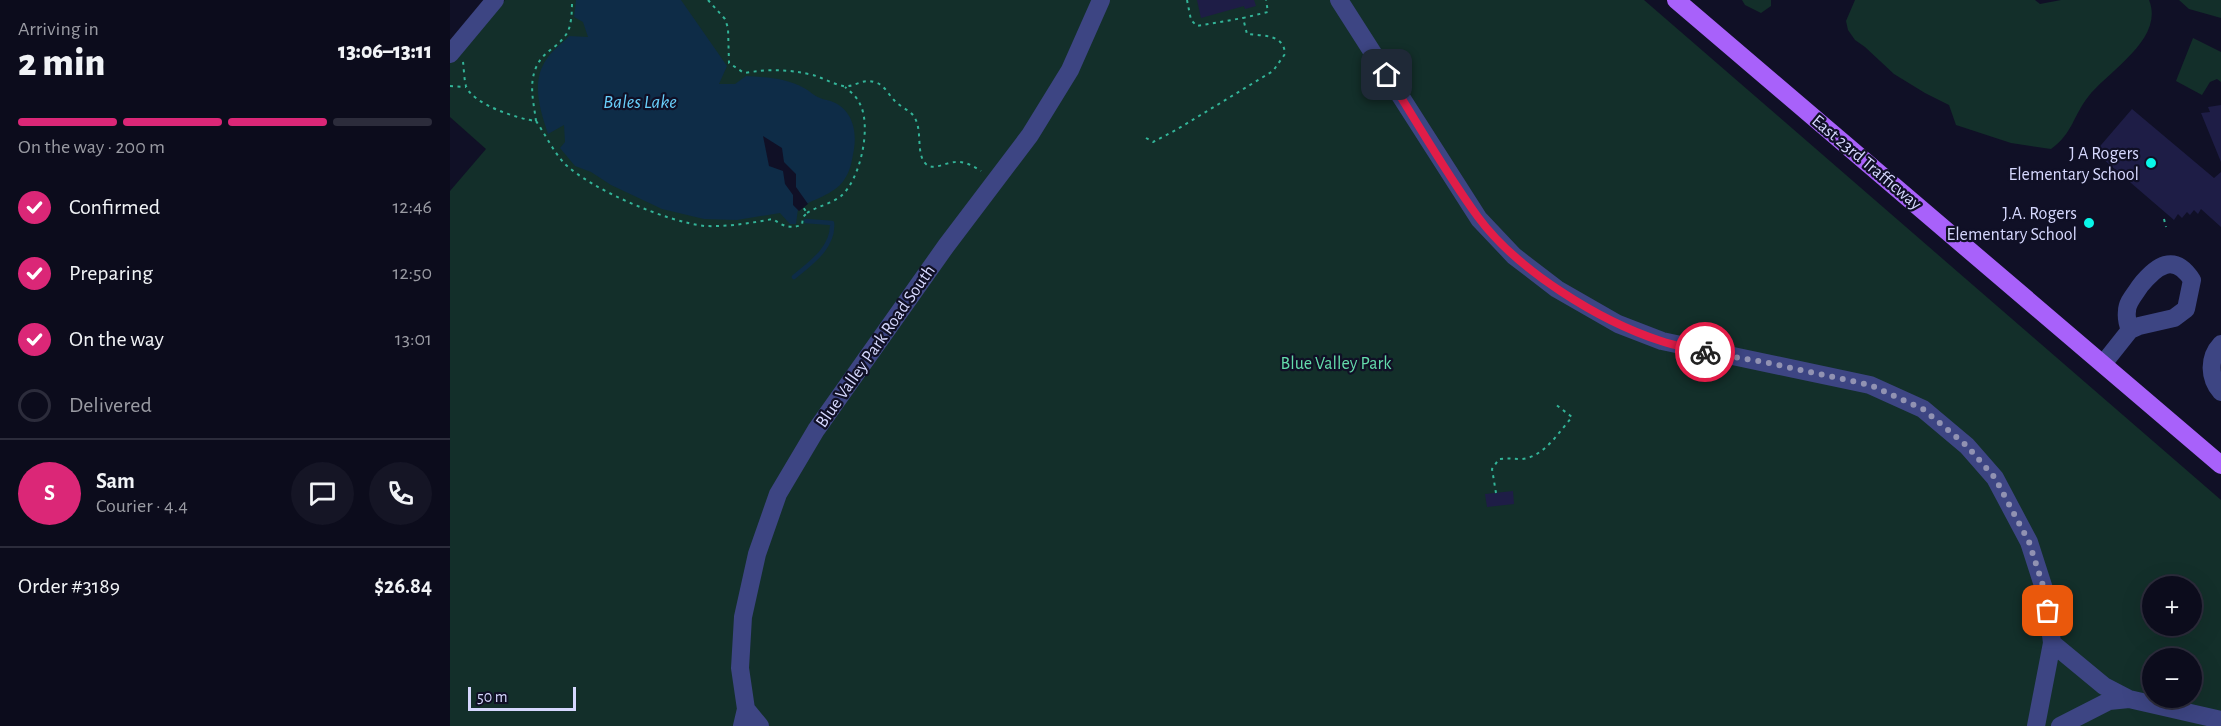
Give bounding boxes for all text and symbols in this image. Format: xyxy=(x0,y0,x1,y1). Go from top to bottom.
text: Arriving in xyxy=(18,19,99,39)
text: 13:06–13:11 xyxy=(338,40,432,62)
text: 2 min xyxy=(18,44,105,83)
pin xyxy=(1361,49,1412,100)
icon: home xyxy=(1370,58,1403,91)
water label: Bales Lake xyxy=(603,92,677,112)
street label: East 23rd Trafficway xyxy=(1808,112,1925,214)
text: On the way · 200 m xyxy=(18,137,165,157)
place label: J A Rogers Elementary School xyxy=(2009,145,2139,184)
marker: J A Rogers Elementary School xyxy=(2144,156,2158,170)
icon: check xyxy=(18,191,51,224)
text: Confirmed xyxy=(69,196,160,218)
text: 12:46 xyxy=(392,197,432,217)
place label: J.A. Rogers Elementary School xyxy=(1947,205,2077,244)
marker: J.A. Rogers Elementary School xyxy=(2082,216,2096,230)
icon: check xyxy=(18,257,51,290)
text: Preparing xyxy=(69,262,153,284)
street label: Blue Valley Park Road South xyxy=(813,262,939,431)
text: 12:50 xyxy=(393,263,432,283)
courier xyxy=(1675,322,1735,382)
icon: check xyxy=(18,323,51,356)
text: On the way xyxy=(69,328,164,350)
text: 13:01 xyxy=(395,329,432,349)
icon: bike xyxy=(1689,336,1722,369)
park label: Blue Valley Park xyxy=(1281,355,1392,373)
text: Delivered xyxy=(69,394,152,416)
button: chat xyxy=(291,462,354,525)
button: phone xyxy=(369,462,432,525)
text: Sam xyxy=(96,470,135,492)
text: S xyxy=(44,482,55,504)
text: Courier · 4.4 xyxy=(96,496,188,516)
text: Order #3189 xyxy=(18,575,120,597)
text: $26.84 xyxy=(374,575,432,597)
map controls xyxy=(2142,576,2202,708)
button: + xyxy=(2142,576,2202,636)
pin xyxy=(2022,585,2073,636)
icon: bag xyxy=(2031,594,2064,627)
button: − xyxy=(2142,648,2202,708)
scale bar xyxy=(468,684,576,712)
text: 50 m xyxy=(477,689,508,705)

